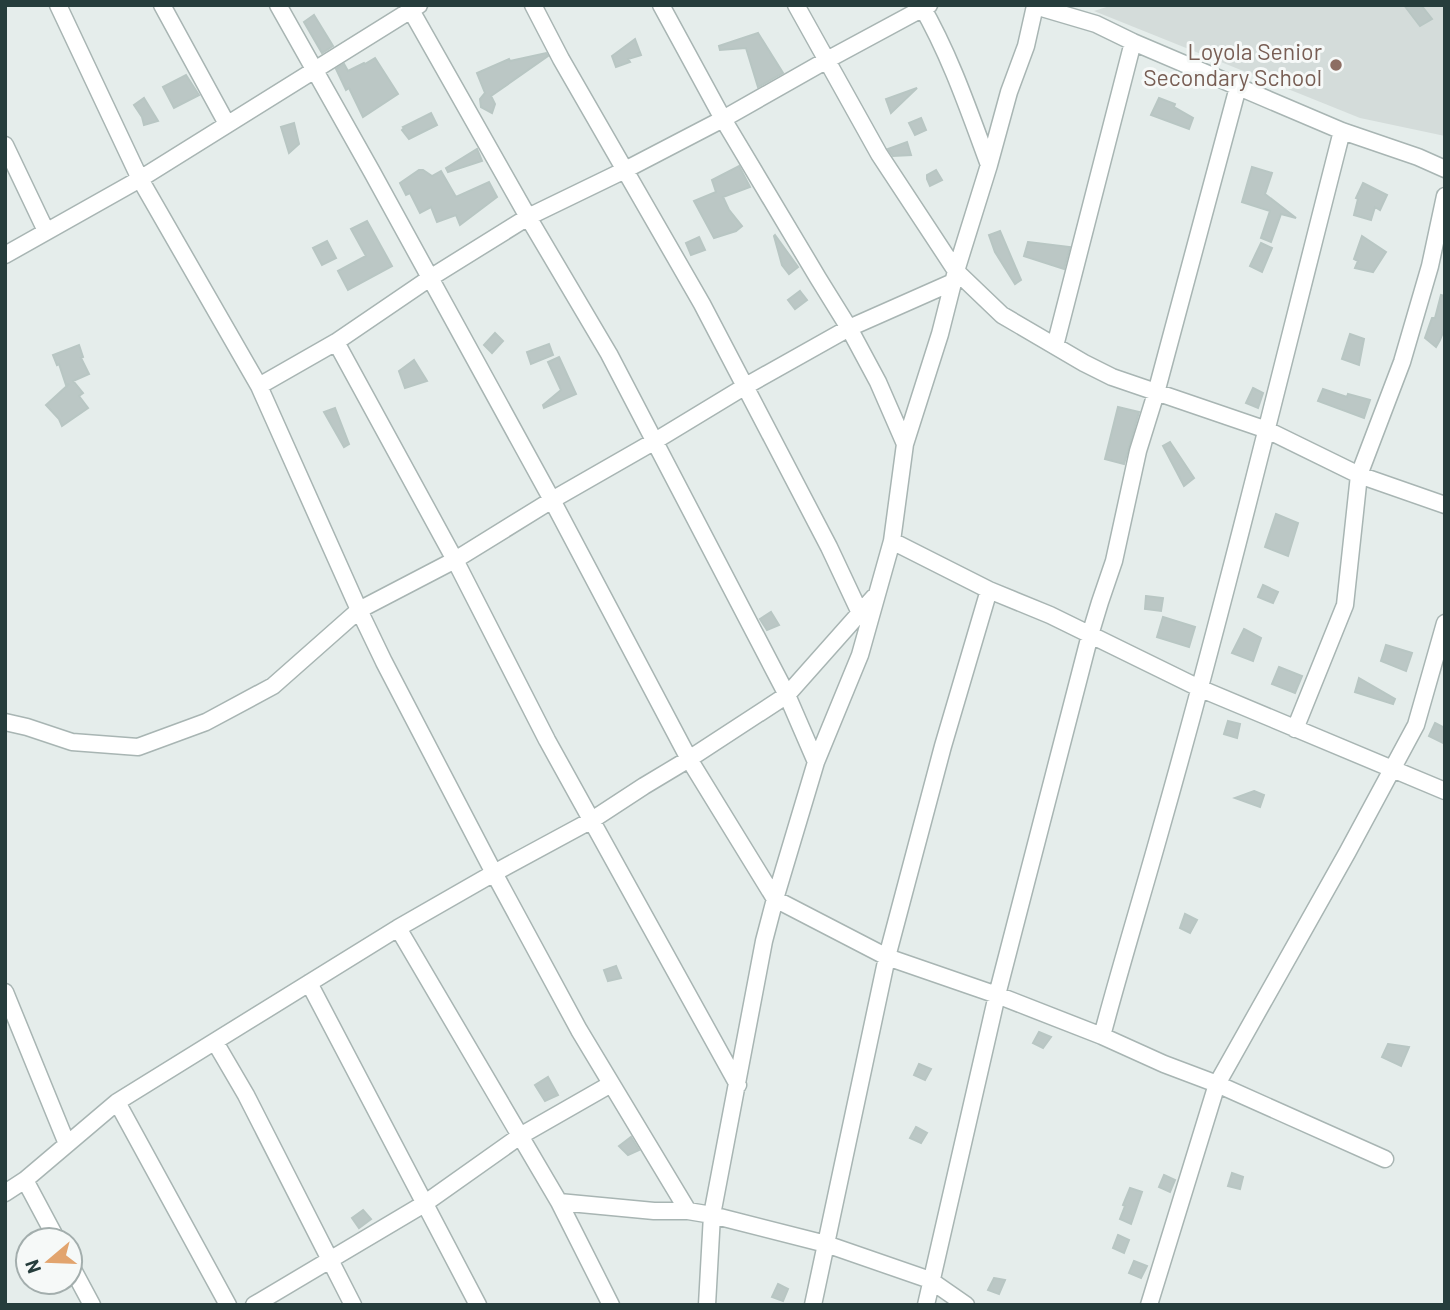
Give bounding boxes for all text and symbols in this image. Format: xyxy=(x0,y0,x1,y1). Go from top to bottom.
place label: Loyola Senior Secondary School xyxy=(1143,37,1323,91)
marker: Loyola Senior Secondary School xyxy=(1328,57,1344,73)
north arrow xyxy=(14,1226,84,1296)
text: N xyxy=(20,1257,45,1276)

